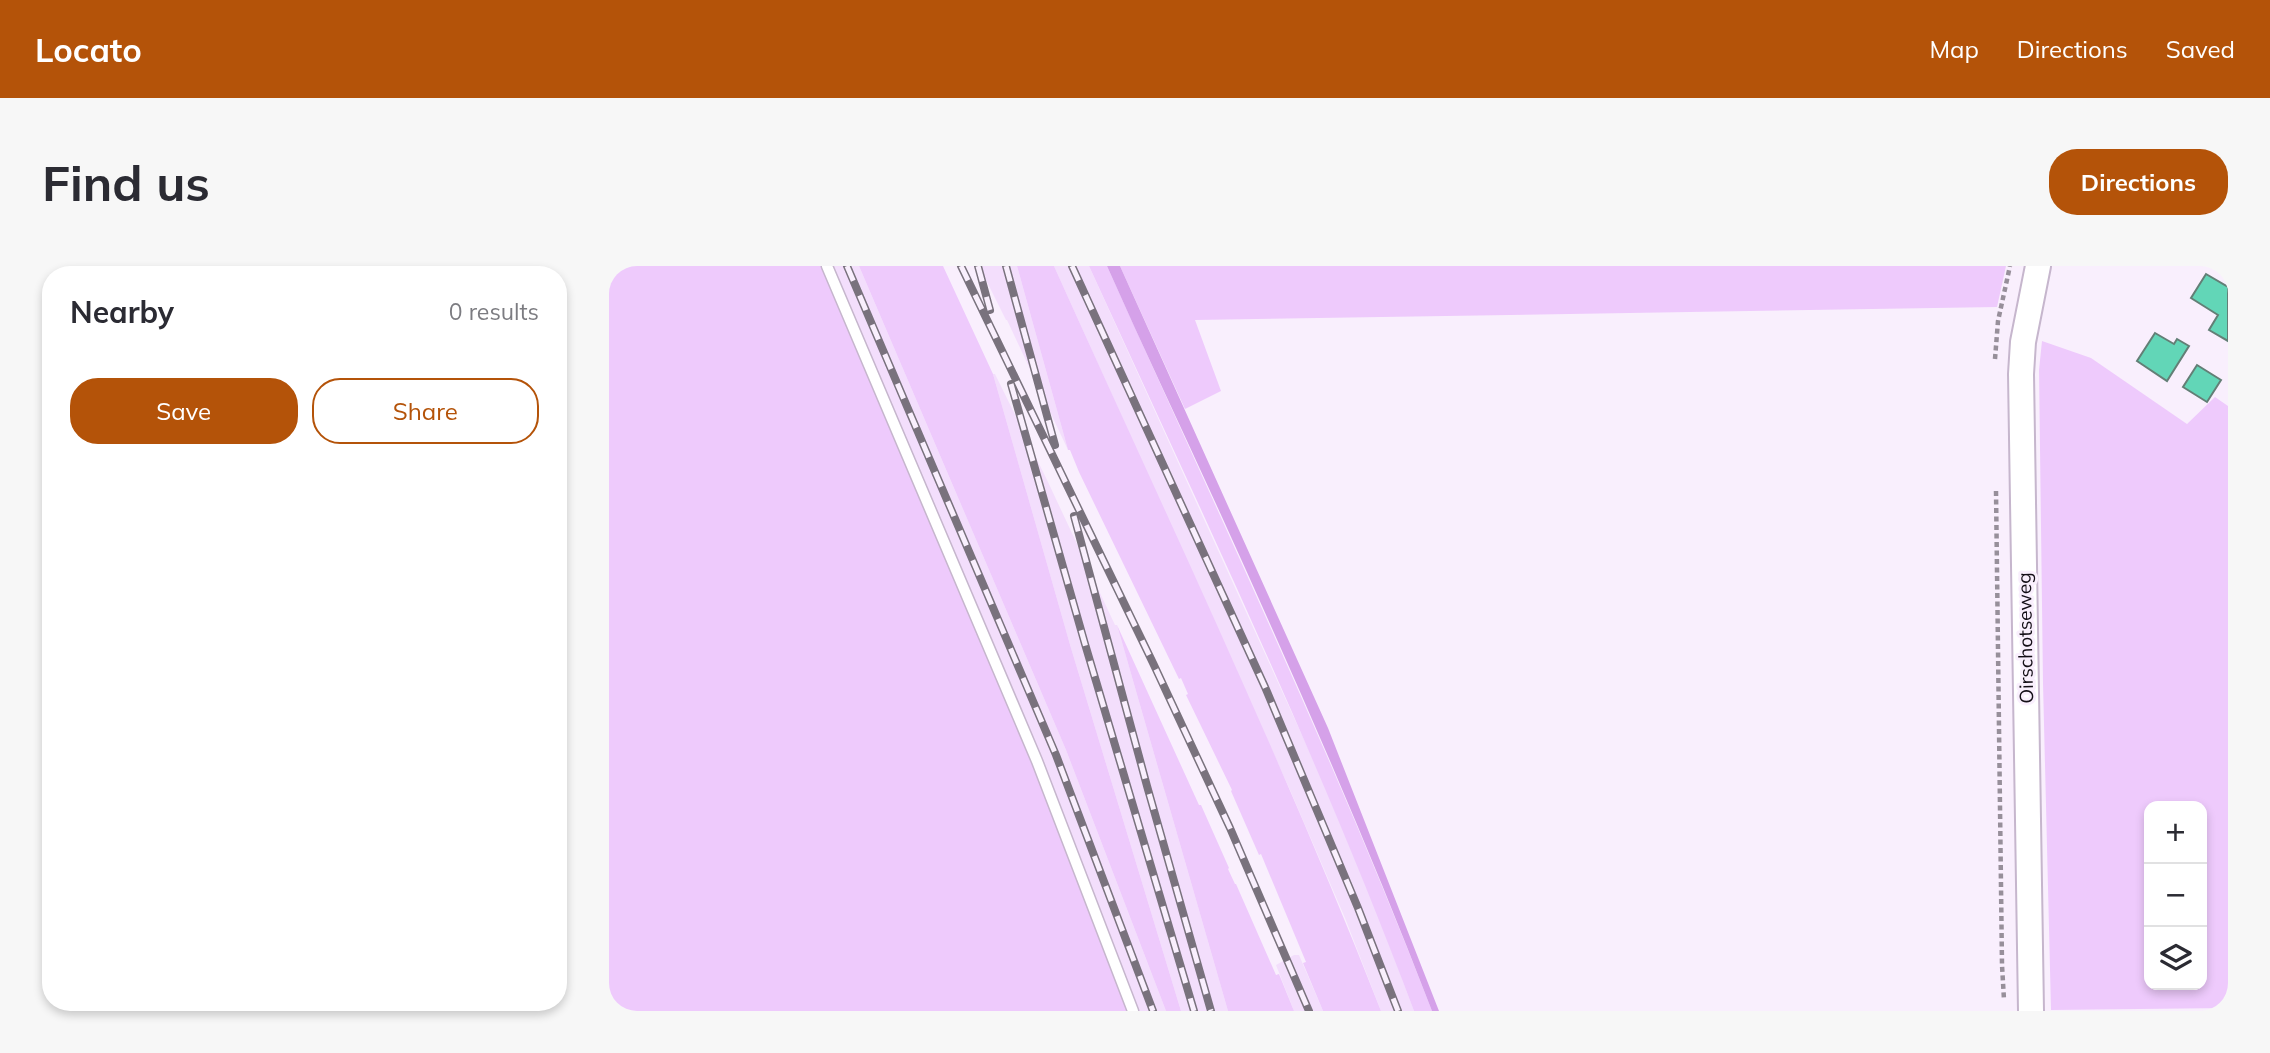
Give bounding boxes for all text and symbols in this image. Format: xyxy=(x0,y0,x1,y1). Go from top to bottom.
text: Locato xyxy=(35,29,142,70)
text: Map xyxy=(1929,34,1979,64)
text: Directions xyxy=(2017,34,2128,64)
text: Saved xyxy=(2166,34,2235,64)
button: Directions xyxy=(2049,149,2228,215)
text: Find us xyxy=(42,152,210,213)
text: Nearby xyxy=(70,293,174,331)
text: 0 results xyxy=(449,297,539,326)
button: Save xyxy=(70,378,298,444)
button: Share xyxy=(312,378,539,444)
street label: Oirschotseweg xyxy=(2012,572,2038,704)
map controls xyxy=(2144,801,2207,990)
button: + xyxy=(2144,801,2207,864)
button: − xyxy=(2144,864,2207,927)
button: layers xyxy=(2144,927,2207,990)

